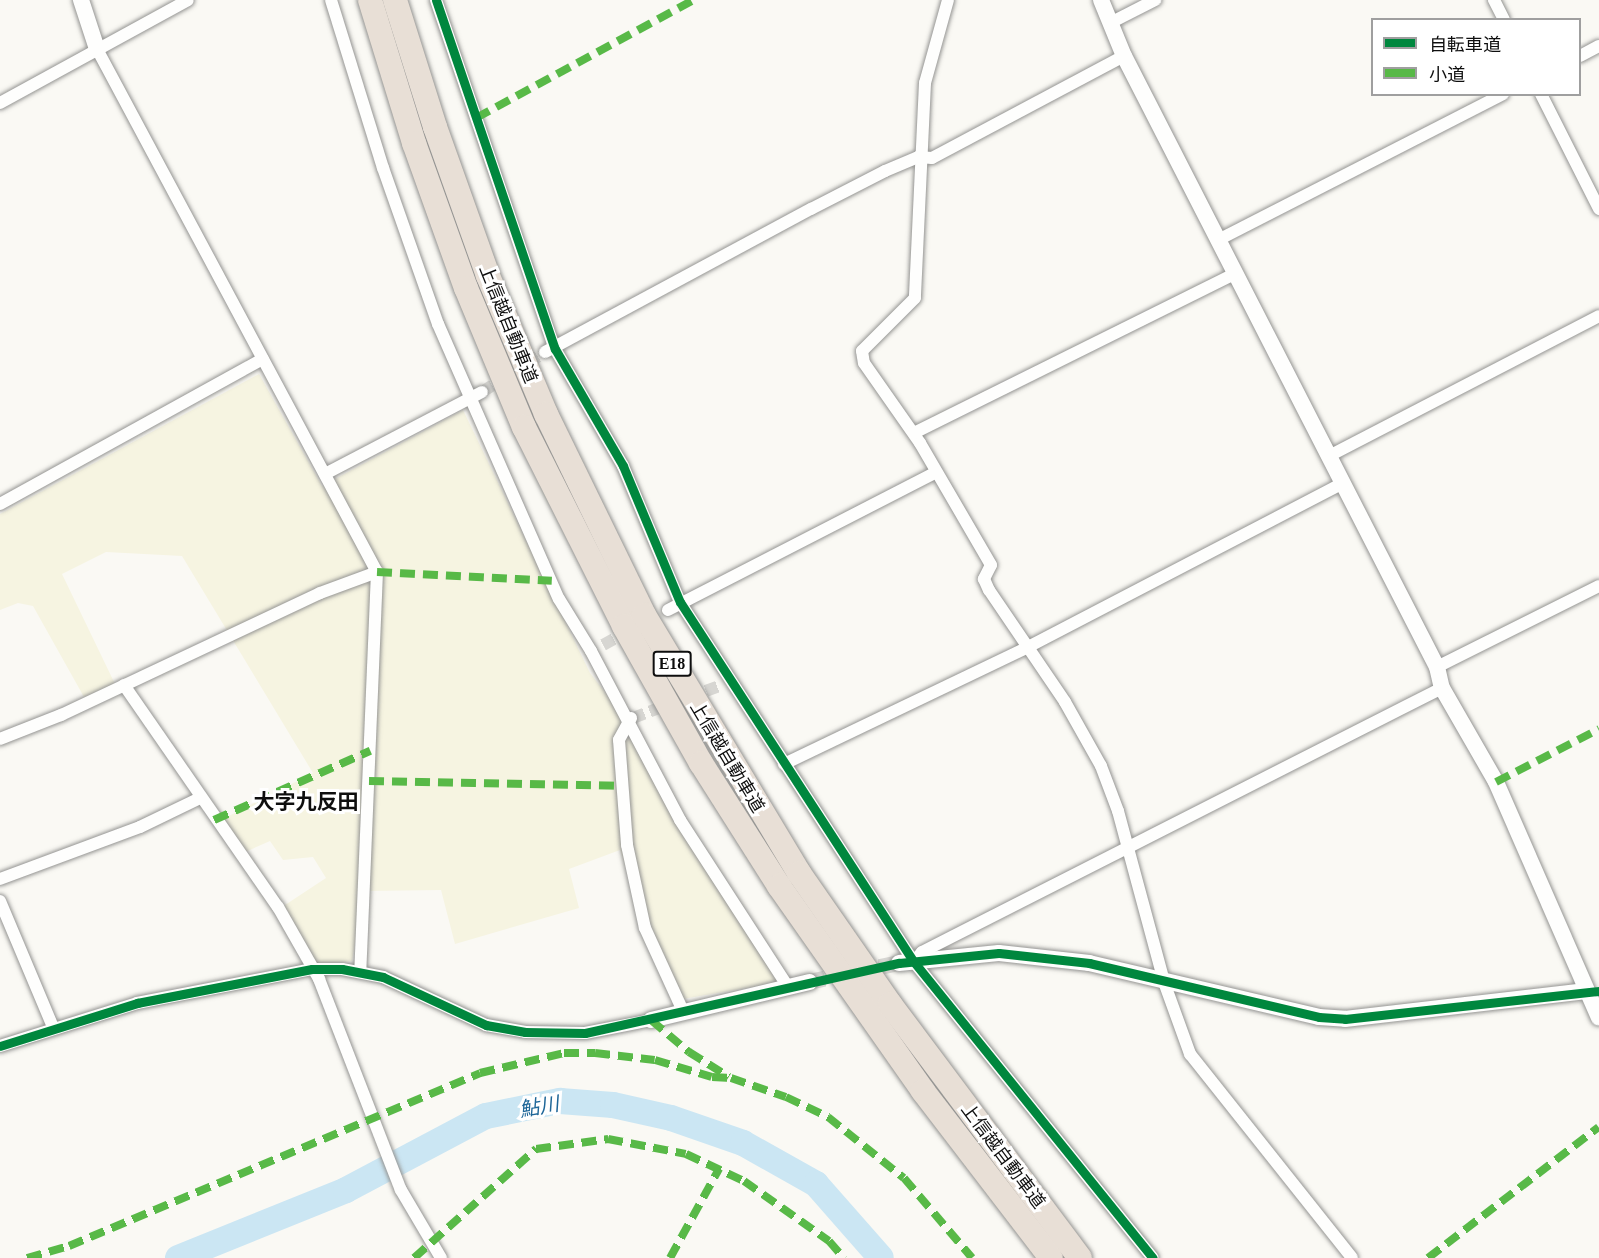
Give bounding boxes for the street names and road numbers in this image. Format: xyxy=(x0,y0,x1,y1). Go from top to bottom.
street label: 上信越自動車道 xyxy=(474,262,542,386)
road number: E18 xyxy=(652,651,692,677)
street label: 上信越自動車道 xyxy=(685,697,769,817)
street label: 上信越自動車道 xyxy=(956,1099,1050,1213)

